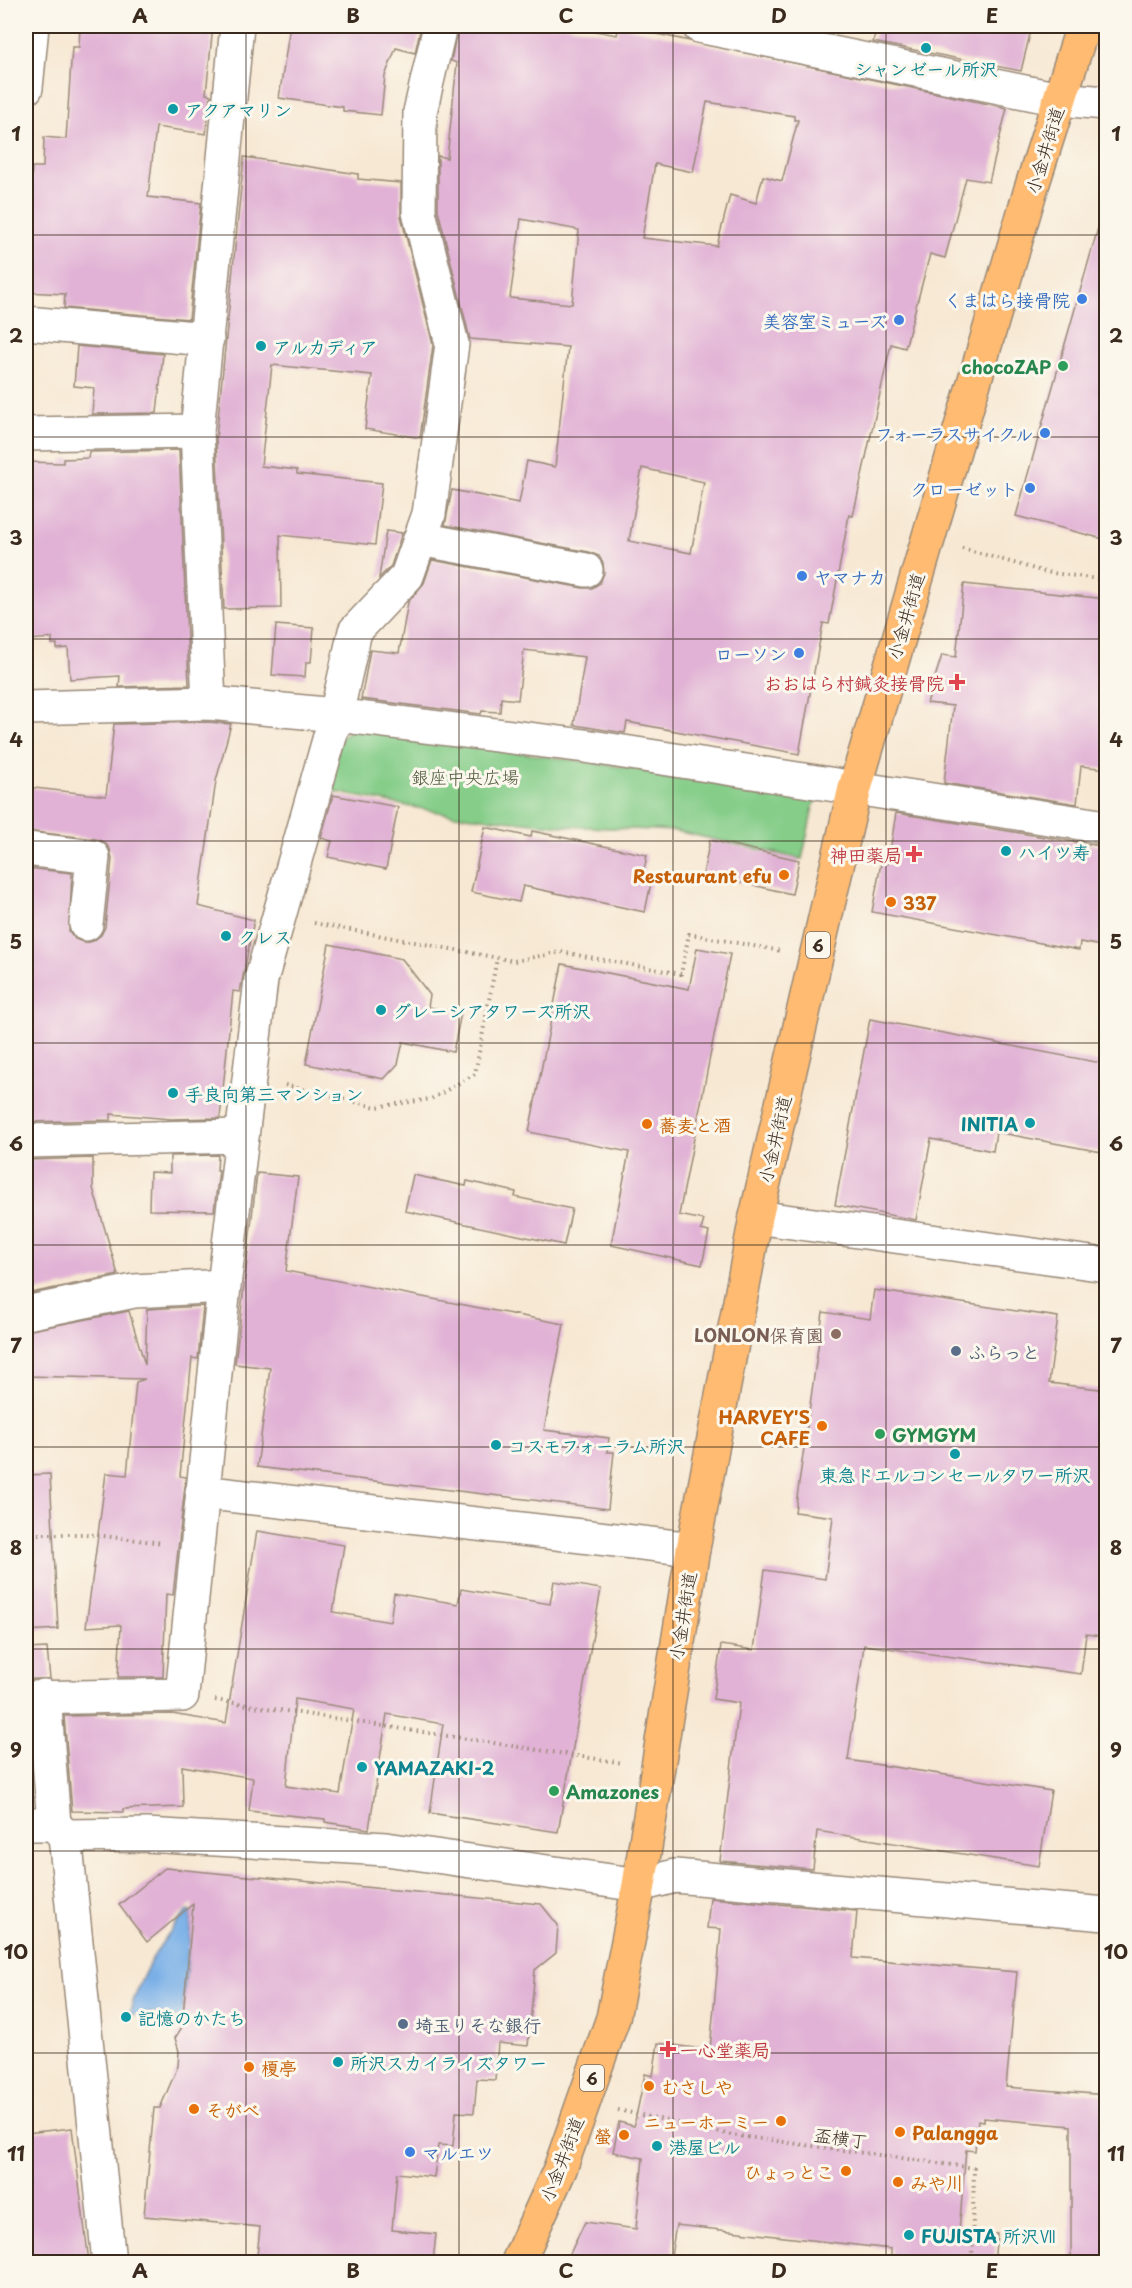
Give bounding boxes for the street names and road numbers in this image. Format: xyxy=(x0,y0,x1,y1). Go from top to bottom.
street label: 小金井街道 xyxy=(1018,103,1070,197)
street label: 小金井街道 xyxy=(880,569,930,663)
road number: 6 xyxy=(806,932,830,958)
street label: 小金井街道 xyxy=(751,1092,797,1186)
street label: 小金井街道 xyxy=(662,1569,702,1663)
road number: 6 xyxy=(580,2065,604,2091)
street label: 小金井街道 xyxy=(532,2112,590,2206)
street label: 盃横丁 xyxy=(812,2120,870,2154)

